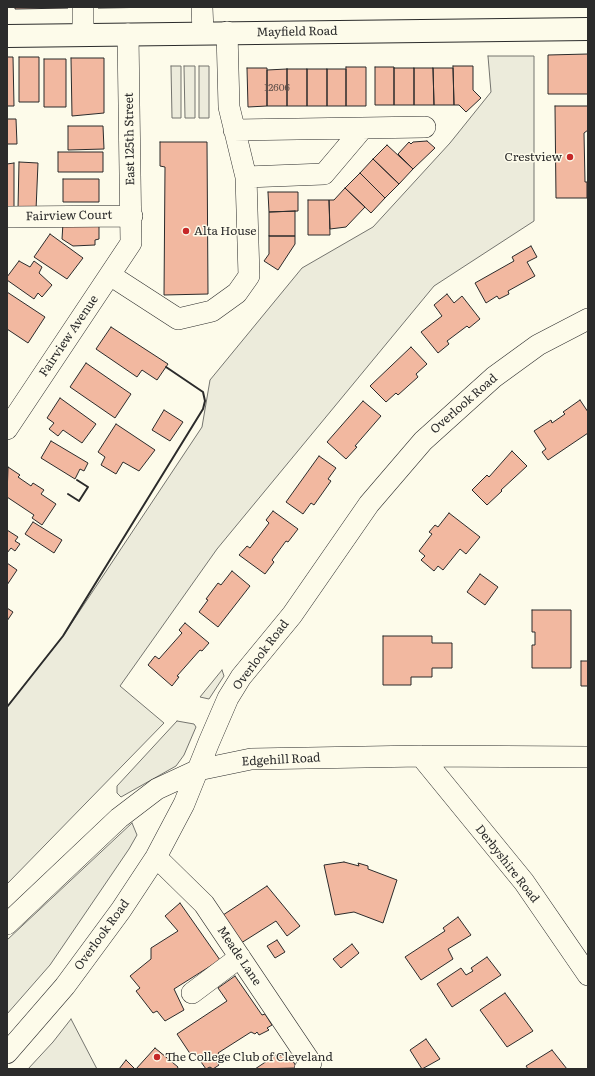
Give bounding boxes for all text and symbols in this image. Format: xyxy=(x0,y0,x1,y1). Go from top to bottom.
street label: Mayfield Road xyxy=(256,24,338,40)
house number: 12606 xyxy=(264,82,290,94)
street label: East 125th Street xyxy=(122,92,138,186)
place label: Crestview xyxy=(504,150,562,164)
marker: Crestview xyxy=(565,152,575,162)
street label: Fairview Court xyxy=(26,208,112,224)
place label: Alta House xyxy=(194,224,256,238)
marker: Alta House xyxy=(181,226,191,236)
street label: Fairview Avenue xyxy=(36,293,102,379)
street label: Overlook Road xyxy=(428,371,500,437)
street label: Overlook Road xyxy=(230,617,292,693)
street label: Edgehill Road xyxy=(241,751,321,769)
street label: Derbyshire Road xyxy=(472,822,542,906)
street label: Overlook Road xyxy=(72,897,132,973)
street label: Meade Lane xyxy=(214,924,264,988)
place label: The College Club of Cleveland xyxy=(165,1050,333,1064)
marker: The College Club of Cleveland xyxy=(152,1052,162,1062)

